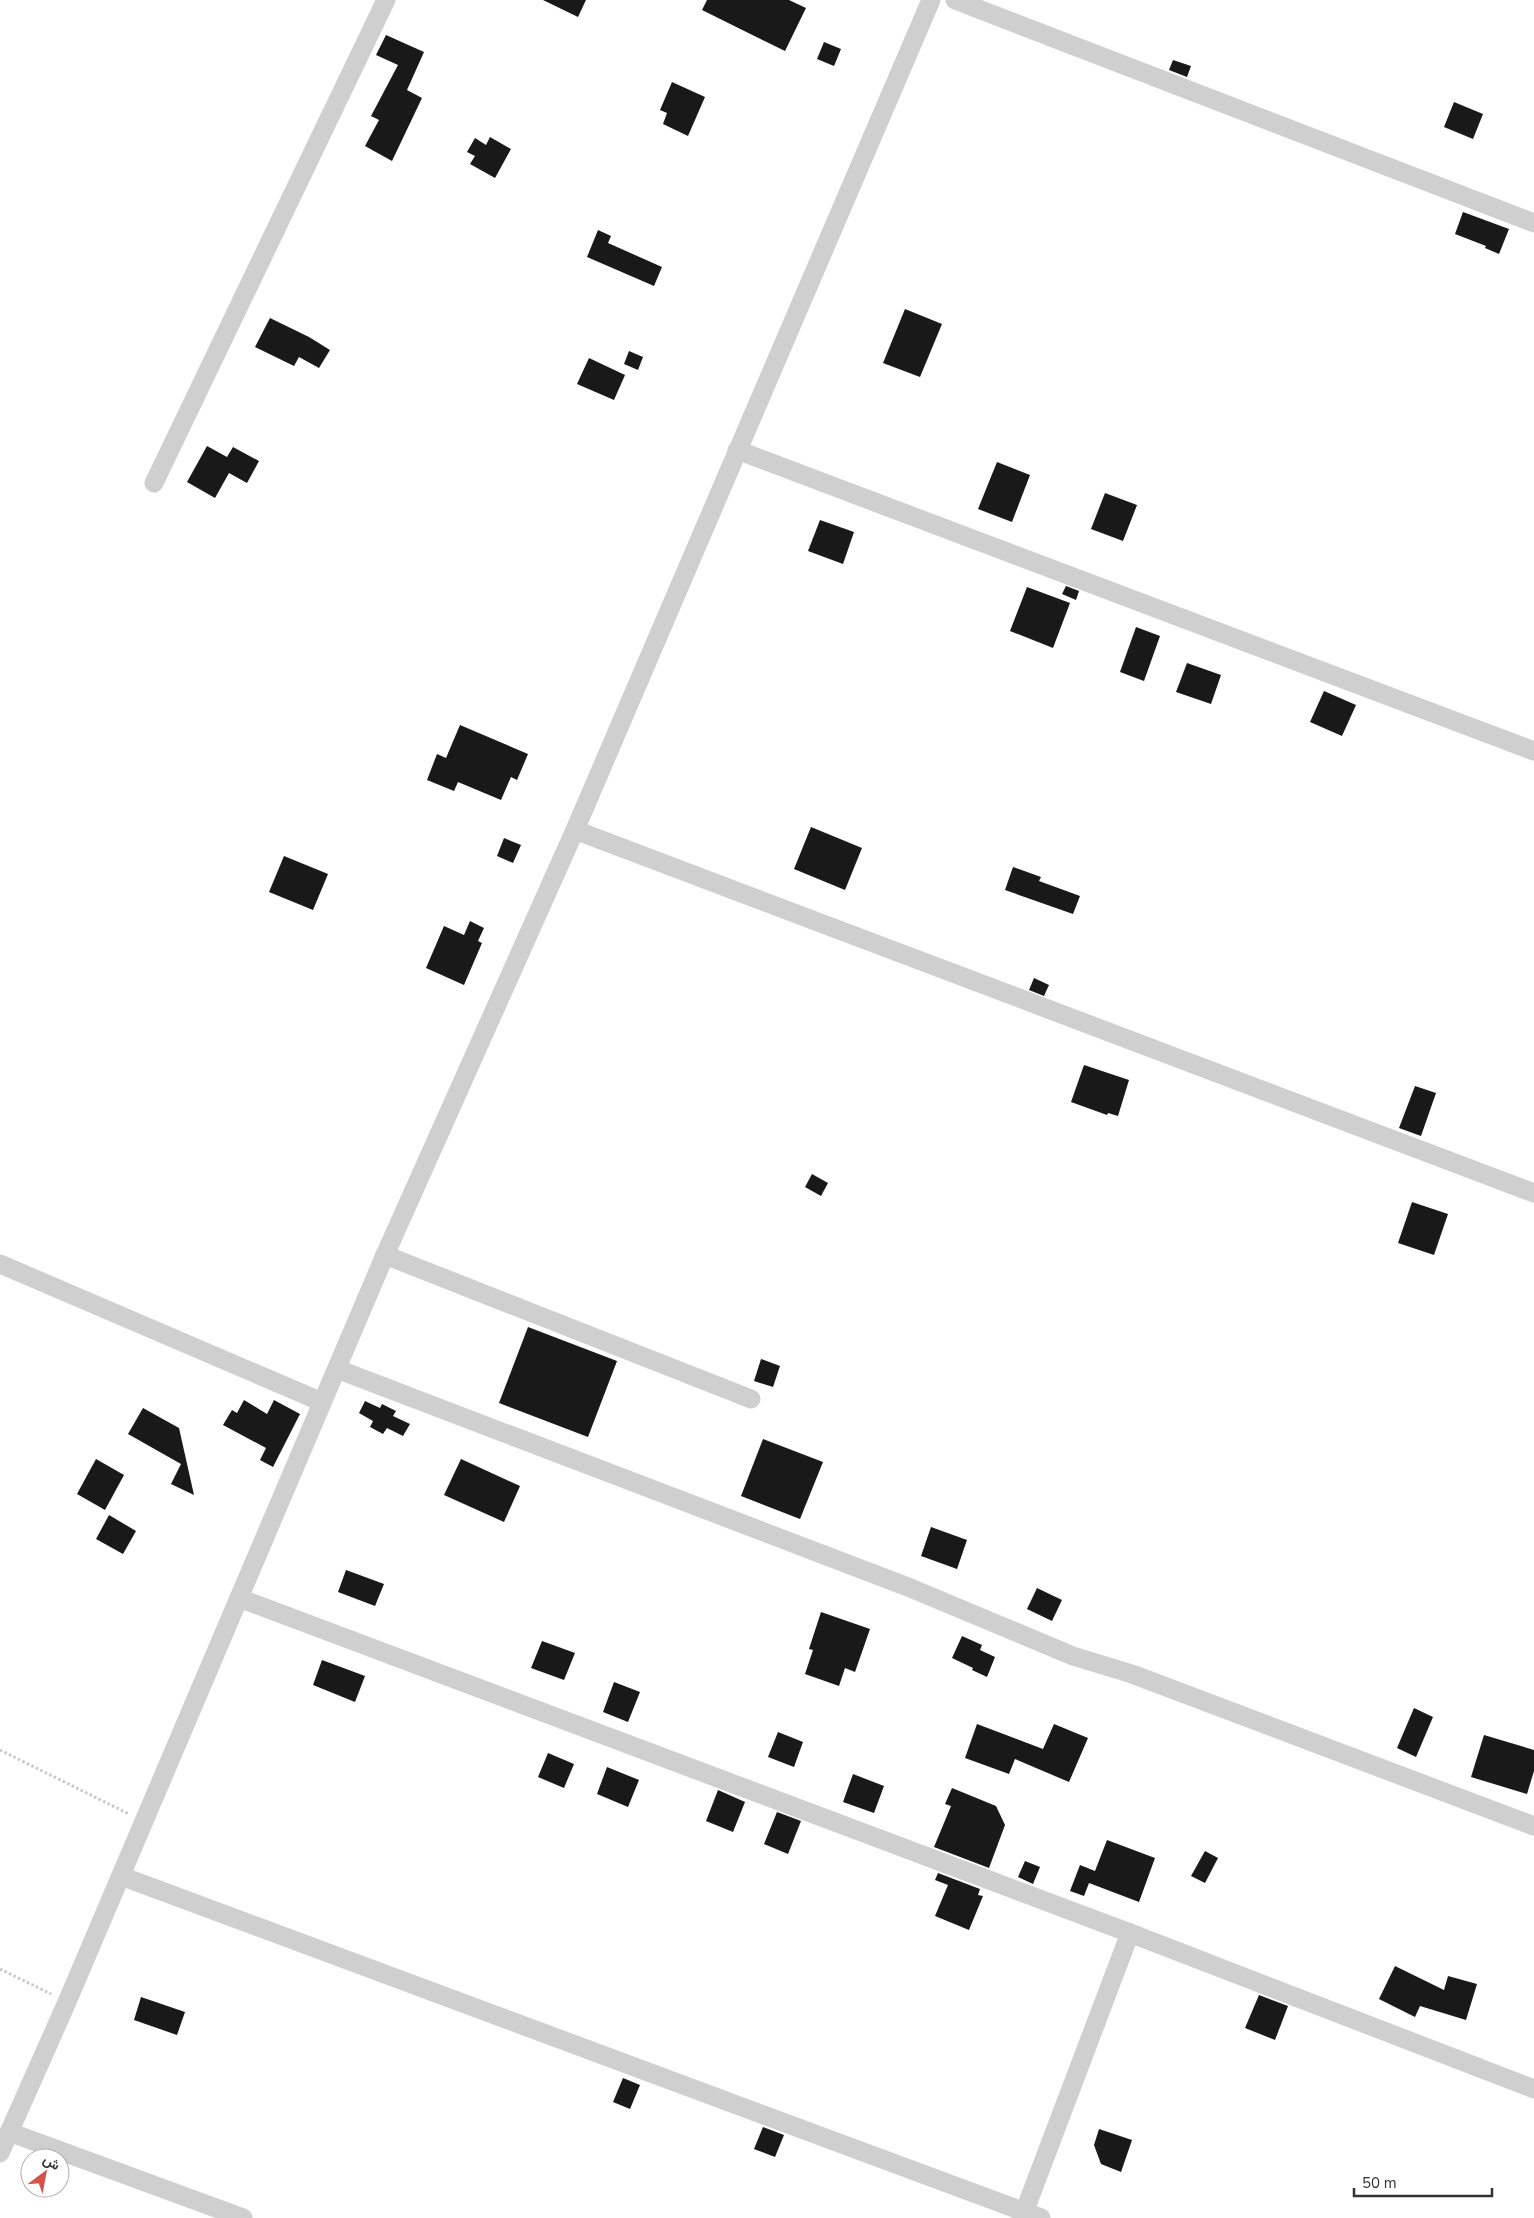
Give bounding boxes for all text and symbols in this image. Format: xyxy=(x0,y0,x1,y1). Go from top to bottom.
north arrow xyxy=(20,2148,70,2198)
text: ش xyxy=(39,2150,64,2175)
scale bar xyxy=(1354,2166,1492,2198)
text: 50 m xyxy=(1362,2173,1397,2193)

